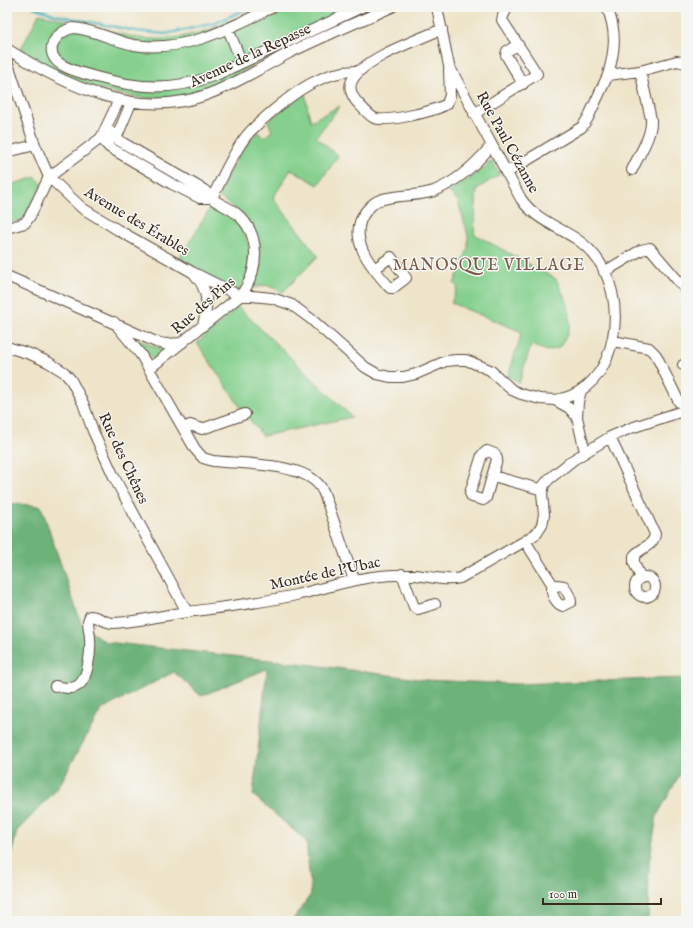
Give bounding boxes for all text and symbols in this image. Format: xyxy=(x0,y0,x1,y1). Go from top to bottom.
street label: Avenue de la Repasse xyxy=(186,19,314,92)
street label: Rue Paul Cézanne xyxy=(472,88,543,197)
street label: Avenue des Érables xyxy=(80,182,193,260)
district label: MANOSQUE VILLAGE xyxy=(393,256,585,276)
street label: Rue des Pins xyxy=(167,272,239,338)
street label: Rue des Chênes xyxy=(94,410,153,507)
street label: Montée de l'Ubac xyxy=(268,552,382,594)
scale bar xyxy=(543,880,661,906)
text: 100 m xyxy=(549,887,577,902)

